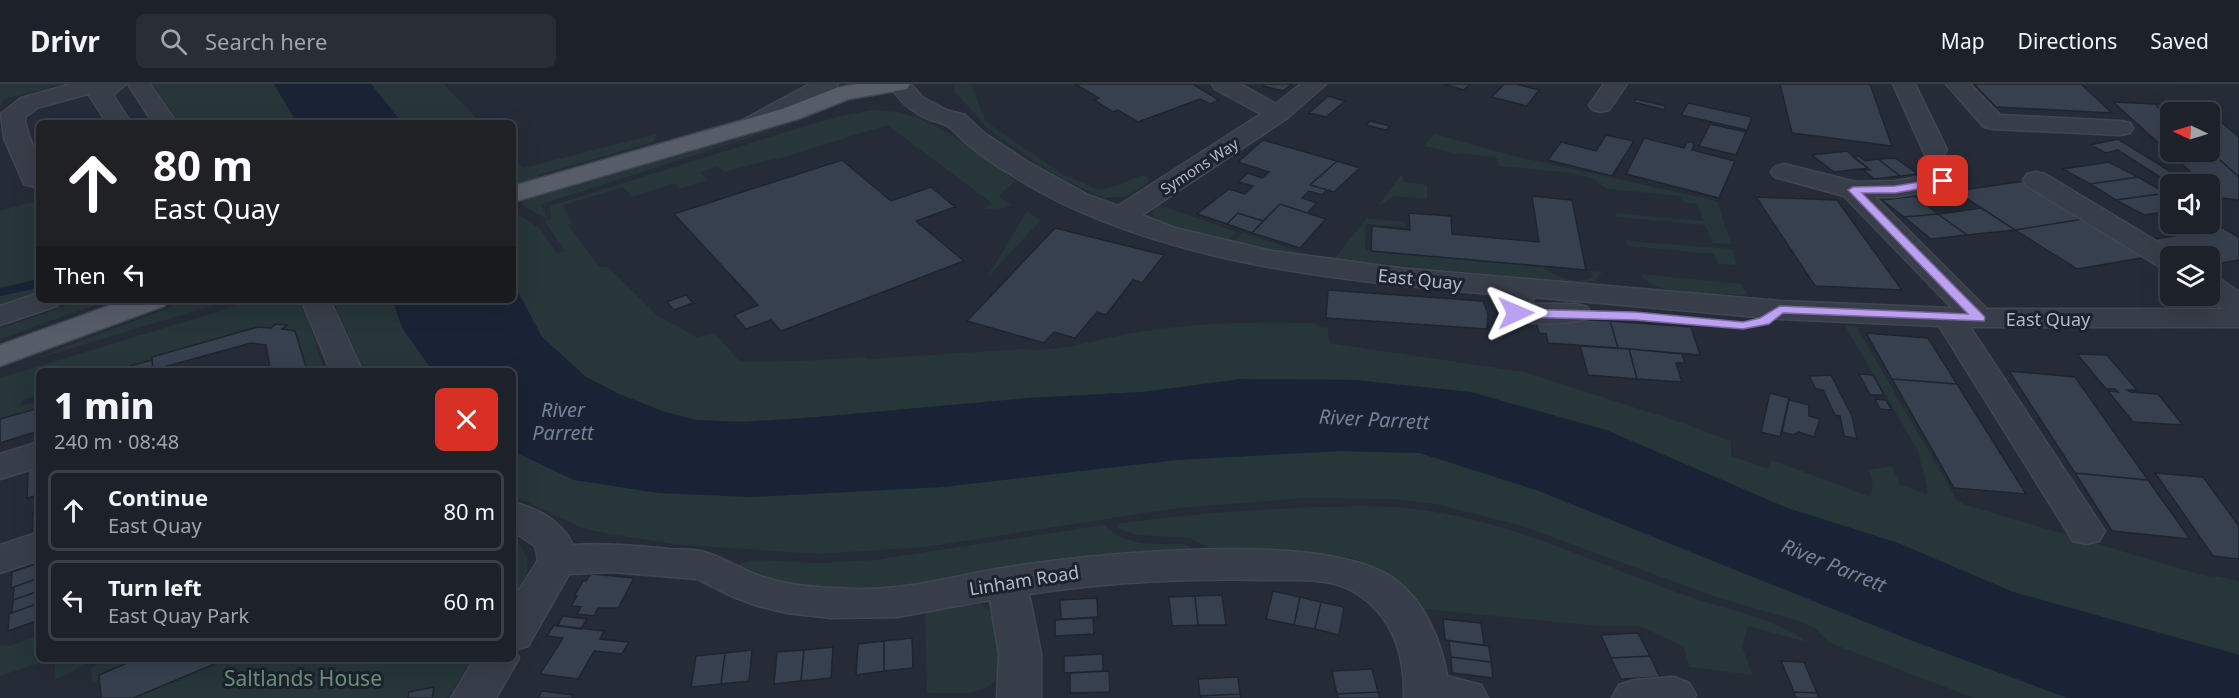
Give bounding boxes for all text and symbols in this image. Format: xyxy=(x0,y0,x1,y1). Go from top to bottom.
search box xyxy=(136,14,556,68)
text: Drivr xyxy=(30,22,100,60)
icon: search xyxy=(157,25,190,58)
text: Search here xyxy=(205,26,327,56)
text: Map xyxy=(1941,27,1985,55)
text: Directions xyxy=(2018,27,2117,55)
text: Saved xyxy=(2150,27,2209,55)
north arrow xyxy=(2160,102,2220,162)
map controls xyxy=(2160,102,2220,306)
street label: Symons Way xyxy=(1156,133,1242,199)
text: 80 m xyxy=(153,136,253,193)
icon: ahead xyxy=(54,144,132,222)
pin xyxy=(1917,155,1968,206)
icon: arrive xyxy=(1926,164,1959,197)
button: sound xyxy=(2160,174,2220,234)
text: East Quay xyxy=(153,190,280,227)
button: layers xyxy=(2160,246,2220,306)
icon: left xyxy=(118,258,151,291)
text: Then xyxy=(54,260,106,290)
street label: East Quay xyxy=(1377,263,1464,295)
position arrow xyxy=(1484,281,1548,345)
street label: East Quay xyxy=(2006,307,2091,331)
text: 1 min xyxy=(54,381,155,430)
button: close xyxy=(435,388,498,451)
water label: River Parrett xyxy=(532,396,595,446)
water label: River Parrett xyxy=(1318,403,1431,435)
text: 240 m · 08:48 xyxy=(54,428,179,455)
text: Continue xyxy=(108,482,208,512)
icon: ahead xyxy=(57,494,90,527)
text: 80 m xyxy=(444,496,495,526)
text: East Quay xyxy=(108,512,202,539)
water label: River Parrett xyxy=(1778,532,1892,599)
street label: Linham Road xyxy=(967,559,1081,601)
text: Turn left xyxy=(108,572,202,602)
icon: left xyxy=(57,584,90,617)
text: 60 m xyxy=(444,586,495,616)
text: East Quay Park xyxy=(108,602,249,629)
park label: Saltlands House xyxy=(224,664,382,692)

